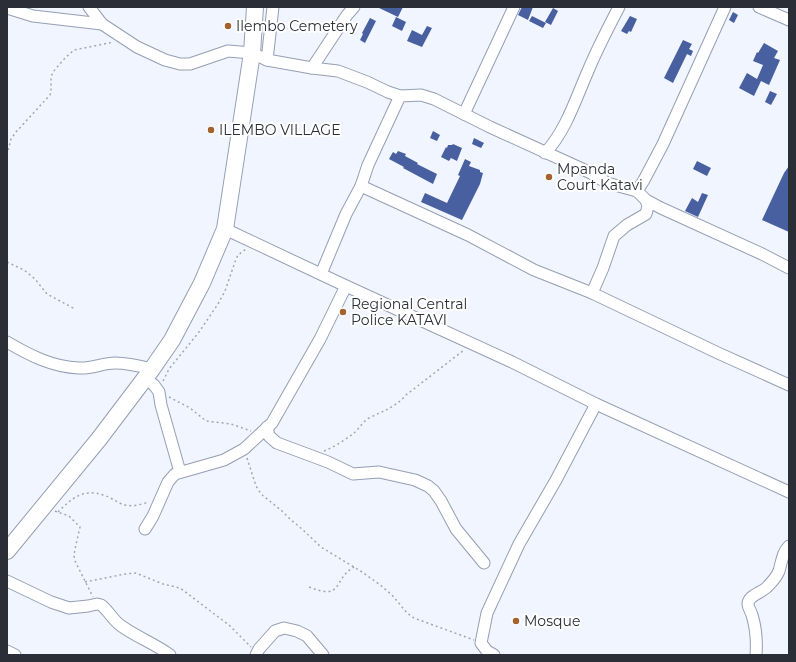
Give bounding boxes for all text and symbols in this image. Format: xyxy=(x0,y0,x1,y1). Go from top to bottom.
place label: Ilembo Cemetery xyxy=(236,17,358,35)
marker: Ilembo Cemetery xyxy=(223,21,233,31)
place label: ILEMBO VILLAGE xyxy=(219,121,341,139)
marker: ILEMBO VILLAGE xyxy=(206,125,216,135)
place label: Mpanda Court Katavi xyxy=(557,160,643,194)
marker: Mpanda Court Katavi xyxy=(544,172,554,182)
place label: Regional Central Police KATAVI xyxy=(351,295,467,329)
marker: Regional Central Police KATAVI xyxy=(338,307,348,317)
place label: Mosque xyxy=(524,612,580,630)
marker: Mosque xyxy=(511,616,521,626)

